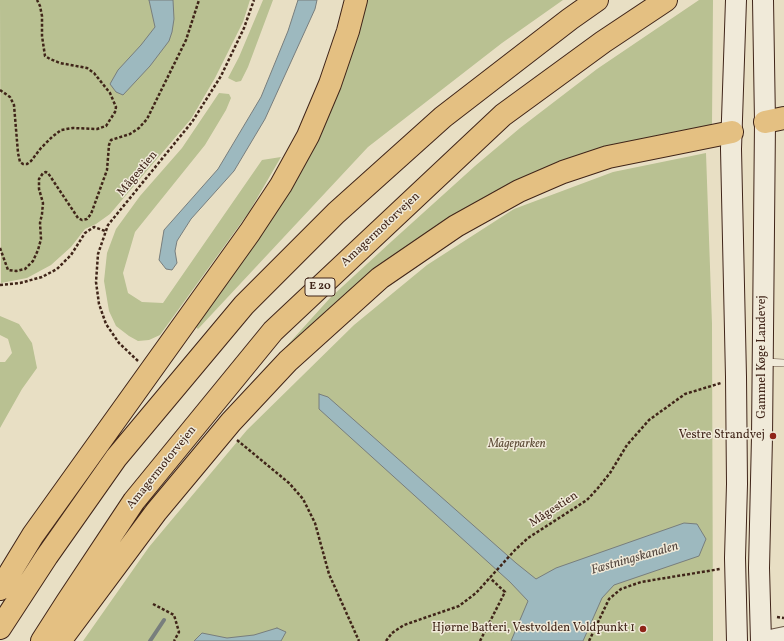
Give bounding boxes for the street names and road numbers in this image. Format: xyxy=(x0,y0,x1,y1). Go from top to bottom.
street label: Mågestien xyxy=(115,148,161,200)
street label: Amagermotorvejen xyxy=(339,190,423,270)
road number: E 20 xyxy=(305,278,335,296)
street label: Gammel Køge Landevej xyxy=(756,295,770,419)
street label: Amagermotorvejen xyxy=(124,424,200,512)
street label: Mågestien xyxy=(527,489,581,531)

